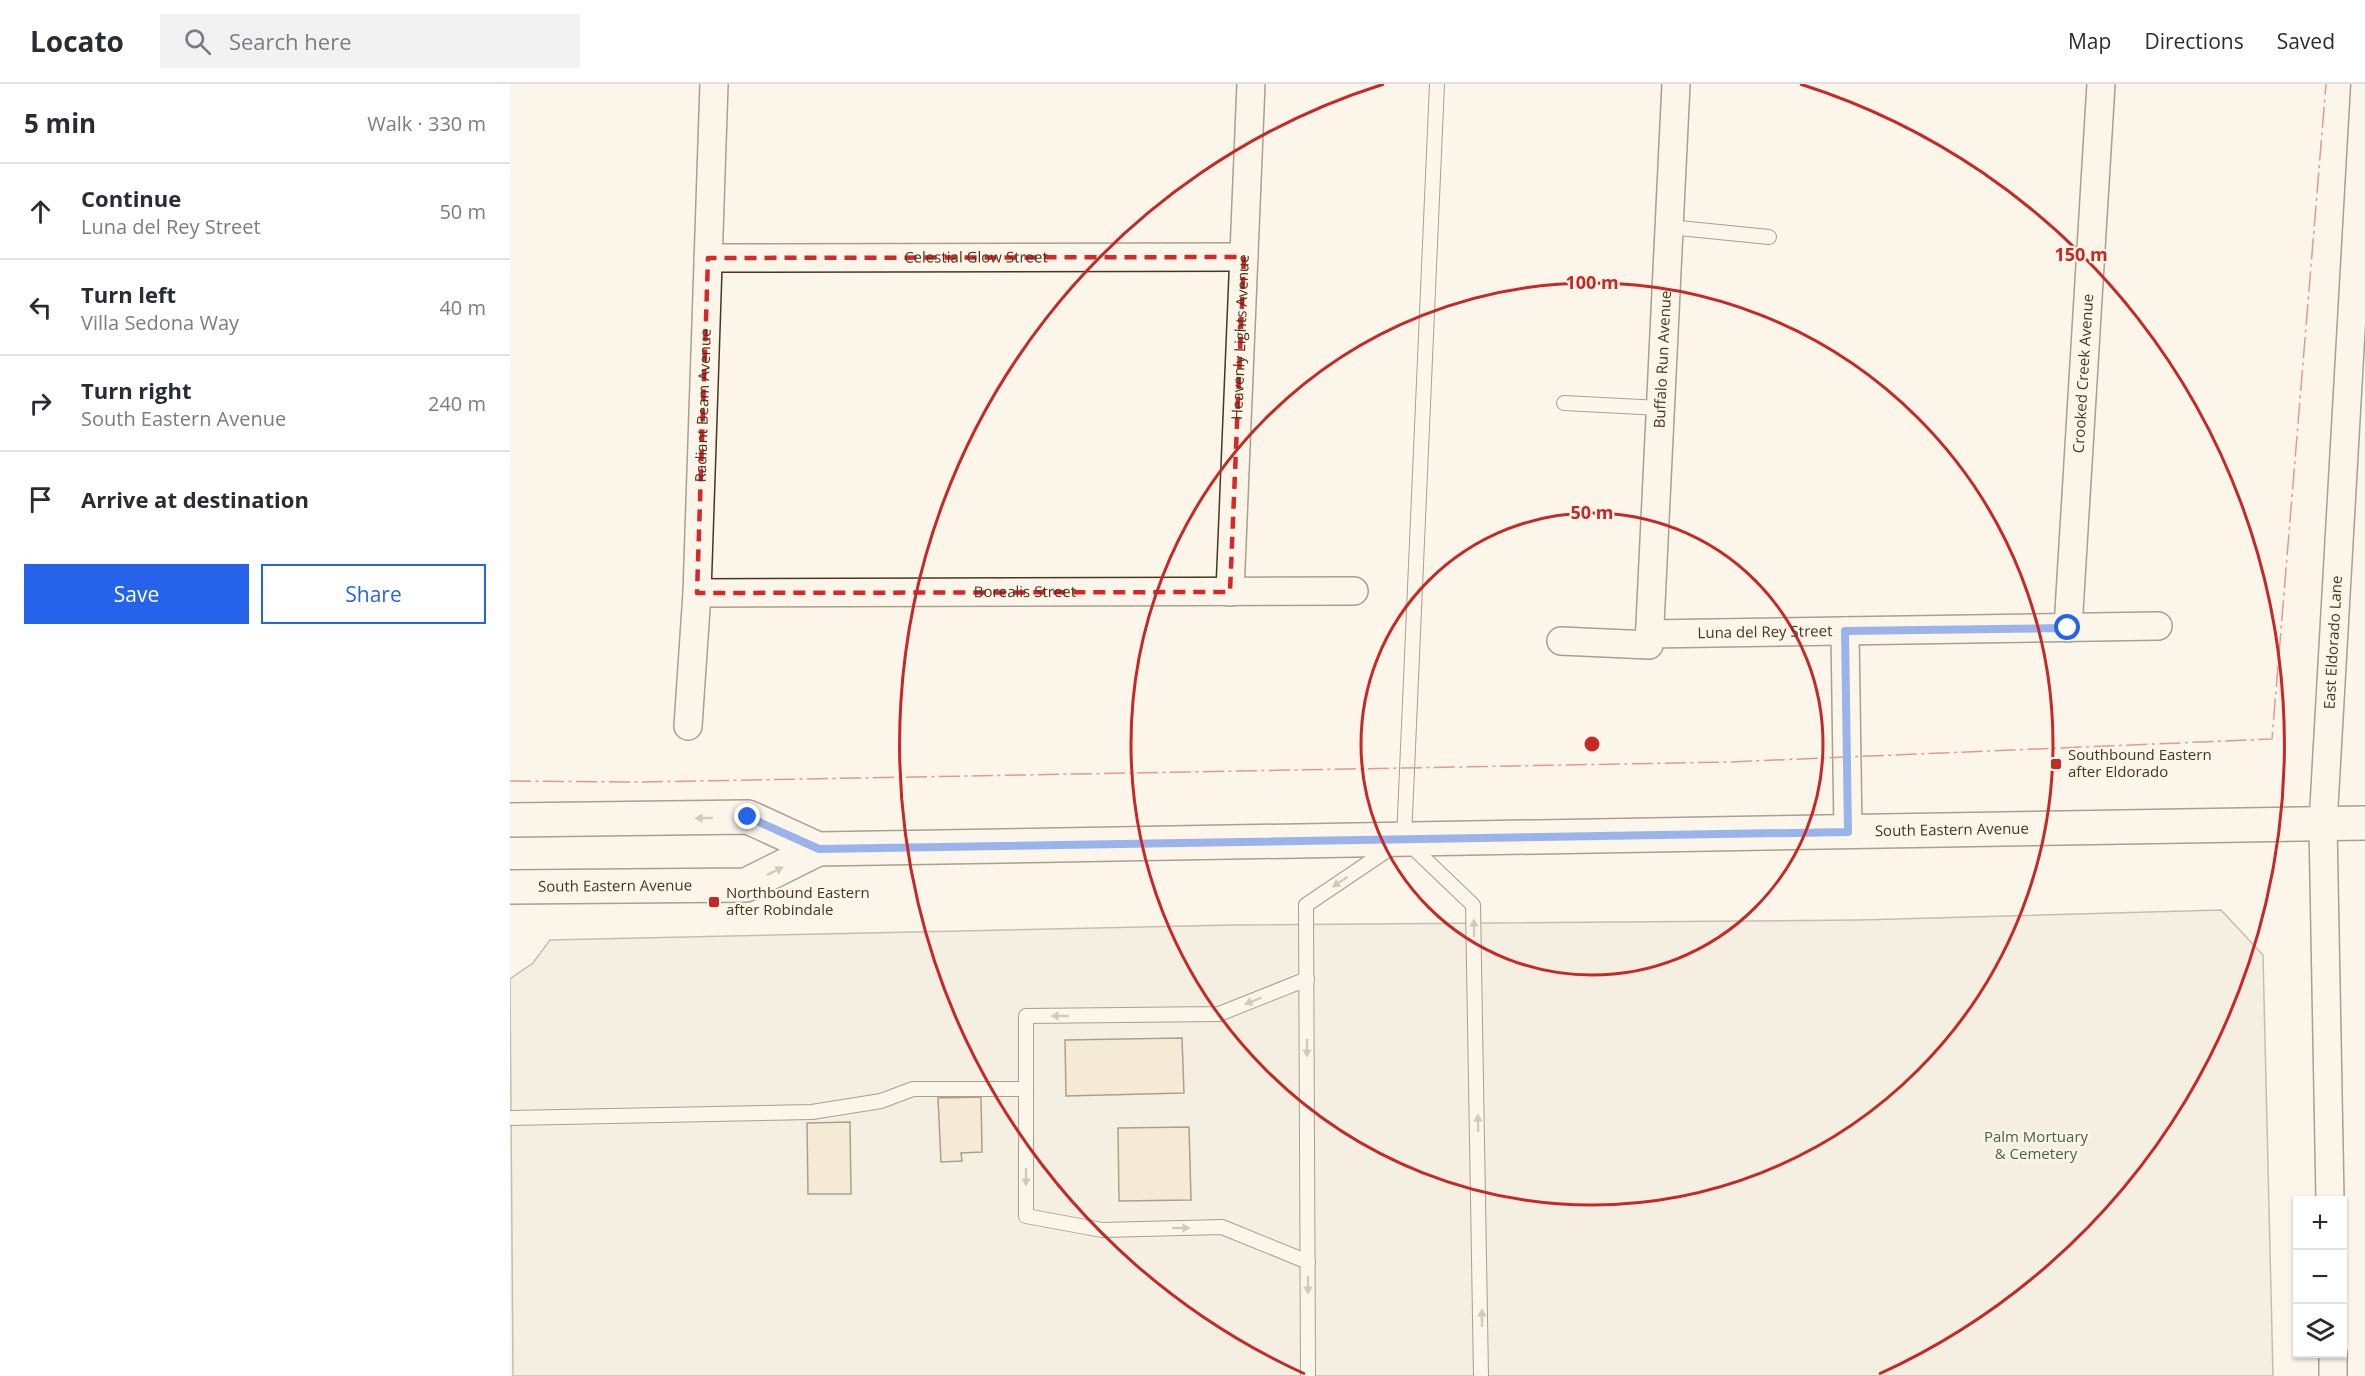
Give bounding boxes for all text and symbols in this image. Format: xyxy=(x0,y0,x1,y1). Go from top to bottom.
search box xyxy=(160,14,580,68)
text: Locato xyxy=(30,22,124,60)
icon: search xyxy=(181,25,214,58)
text: Search here xyxy=(229,26,352,56)
text: Map xyxy=(2068,27,2111,55)
text: Directions xyxy=(2144,27,2244,55)
text: Saved xyxy=(2277,27,2335,55)
text: 5 min xyxy=(24,105,96,141)
text: Walk · 330 m xyxy=(367,110,486,137)
text: Continue xyxy=(81,183,181,213)
icon: ahead xyxy=(24,195,57,228)
text: 50 m xyxy=(439,198,486,225)
text: Luna del Rey Street xyxy=(81,213,261,240)
text: 150 m xyxy=(2054,242,2108,266)
street label: Celestial Glow Street xyxy=(904,246,1048,267)
street label: Heavenly Lights Avenue xyxy=(1226,254,1253,420)
text: 100 m xyxy=(1565,270,1619,294)
text: Turn left xyxy=(81,279,176,309)
street label: Buffalo Run Avenue xyxy=(1648,290,1675,429)
icon: left xyxy=(24,291,57,324)
street label: Crooked Creek Avenue xyxy=(2068,293,2097,454)
text: 40 m xyxy=(439,294,486,321)
text: Villa Sedona Way xyxy=(81,309,239,336)
street label: Radiant Beam Avenue xyxy=(690,328,715,483)
text: Turn right xyxy=(81,375,192,405)
icon: right xyxy=(24,387,57,420)
text: 240 m xyxy=(428,390,486,417)
text: South Eastern Avenue xyxy=(81,405,286,432)
icon: arrive xyxy=(24,483,57,516)
text: Arrive at destination xyxy=(81,484,309,514)
text: 50 m xyxy=(1571,500,1613,524)
button: Save xyxy=(24,564,249,624)
button: Share xyxy=(261,564,486,624)
street label: East Eldorado Lane xyxy=(2319,575,2346,710)
street label: Borealis Street xyxy=(974,581,1076,601)
route start xyxy=(2054,614,2080,640)
street label: Luna del Rey Street xyxy=(1697,620,1833,642)
centre of rings xyxy=(1582,734,1602,754)
place label: Southbound Eastern after Eldorado xyxy=(2068,744,2212,781)
marker: Southbound Eastern after Eldorado xyxy=(2049,757,2063,771)
route end xyxy=(734,803,760,829)
one-way arrow xyxy=(694,813,713,822)
street label: South Eastern Avenue xyxy=(1875,818,2029,840)
one-way arrow xyxy=(766,866,784,876)
street label: South Eastern Avenue xyxy=(538,874,692,896)
one-way arrow xyxy=(1333,876,1349,888)
place label: Northbound Eastern after Robindale xyxy=(726,882,870,919)
marker: Northbound Eastern after Robindale xyxy=(707,895,721,909)
one-way arrow xyxy=(1469,918,1478,937)
one-way arrow xyxy=(1243,996,1261,1006)
one-way arrow xyxy=(1051,1011,1070,1021)
one-way arrow xyxy=(1302,1038,1312,1057)
one-way arrow xyxy=(1473,1113,1483,1132)
park label: Palm Mortuary & Cemetery xyxy=(1984,1126,2089,1163)
one-way arrow xyxy=(1021,1167,1031,1186)
map controls xyxy=(2293,1196,2347,1358)
button: + xyxy=(2293,1196,2347,1250)
one-way arrow xyxy=(1171,1223,1190,1233)
button: − xyxy=(2293,1250,2347,1304)
one-way arrow xyxy=(1303,1275,1313,1294)
button: layers xyxy=(2293,1304,2347,1358)
one-way arrow xyxy=(1477,1308,1487,1327)

